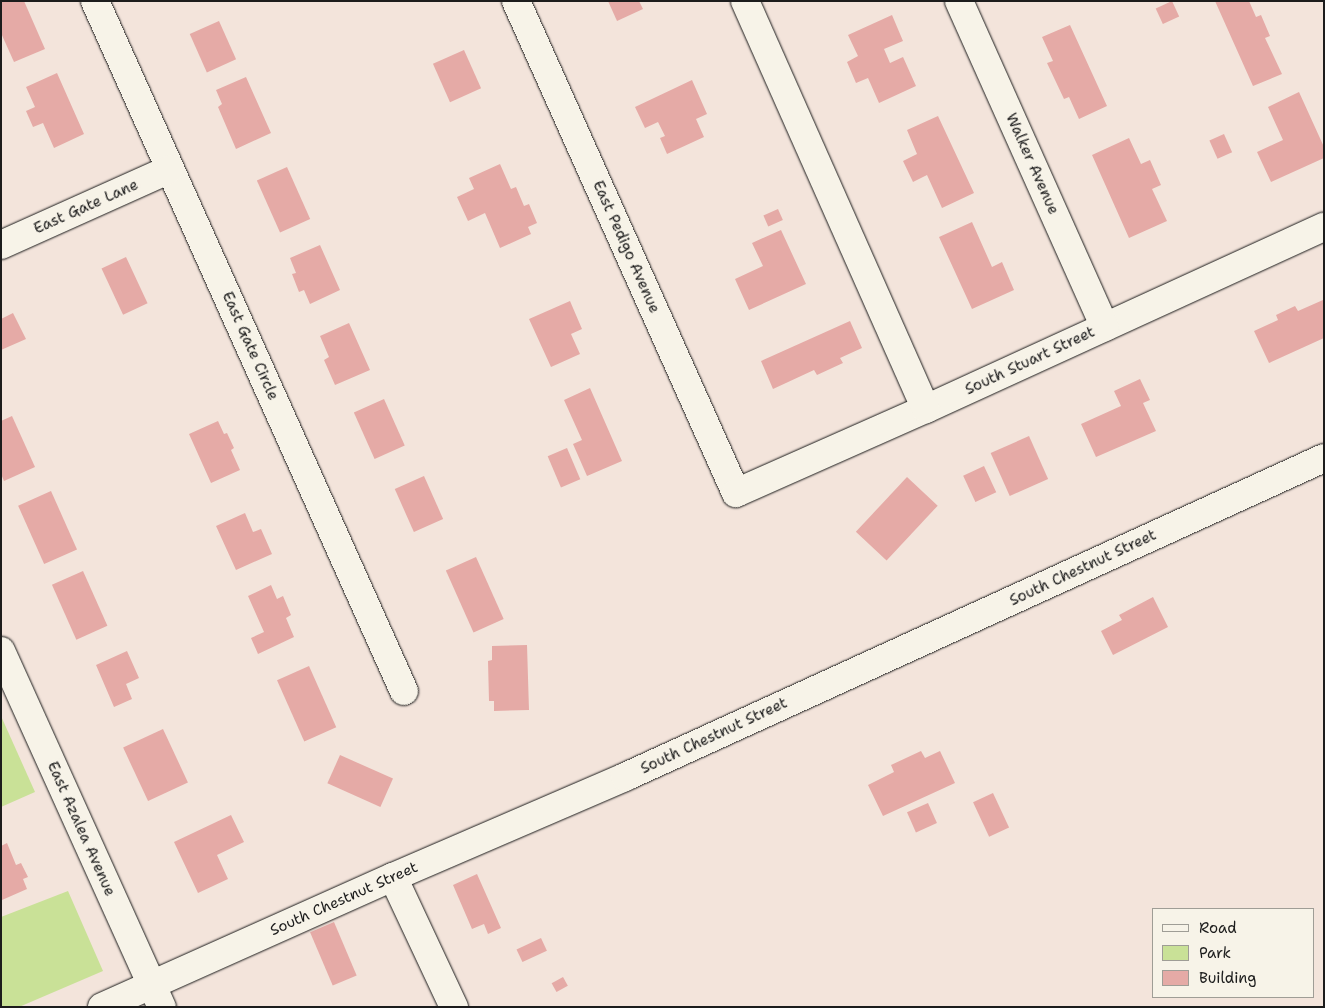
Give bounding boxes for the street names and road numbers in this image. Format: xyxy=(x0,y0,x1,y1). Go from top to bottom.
street label: Walker Avenue xyxy=(1002,111,1062,217)
street label: East Gate Lane xyxy=(31,176,141,238)
street label: East Pedigo Avenue xyxy=(589,178,663,316)
street label: East Gate Circle xyxy=(218,289,282,403)
street label: South Stuart Street xyxy=(962,323,1098,399)
street label: South Chestnut Street xyxy=(1007,526,1159,610)
street label: South Chestnut Street xyxy=(638,694,790,778)
street label: East Azalea Avenue xyxy=(43,759,119,899)
street label: South Chestnut Street xyxy=(267,858,421,940)

